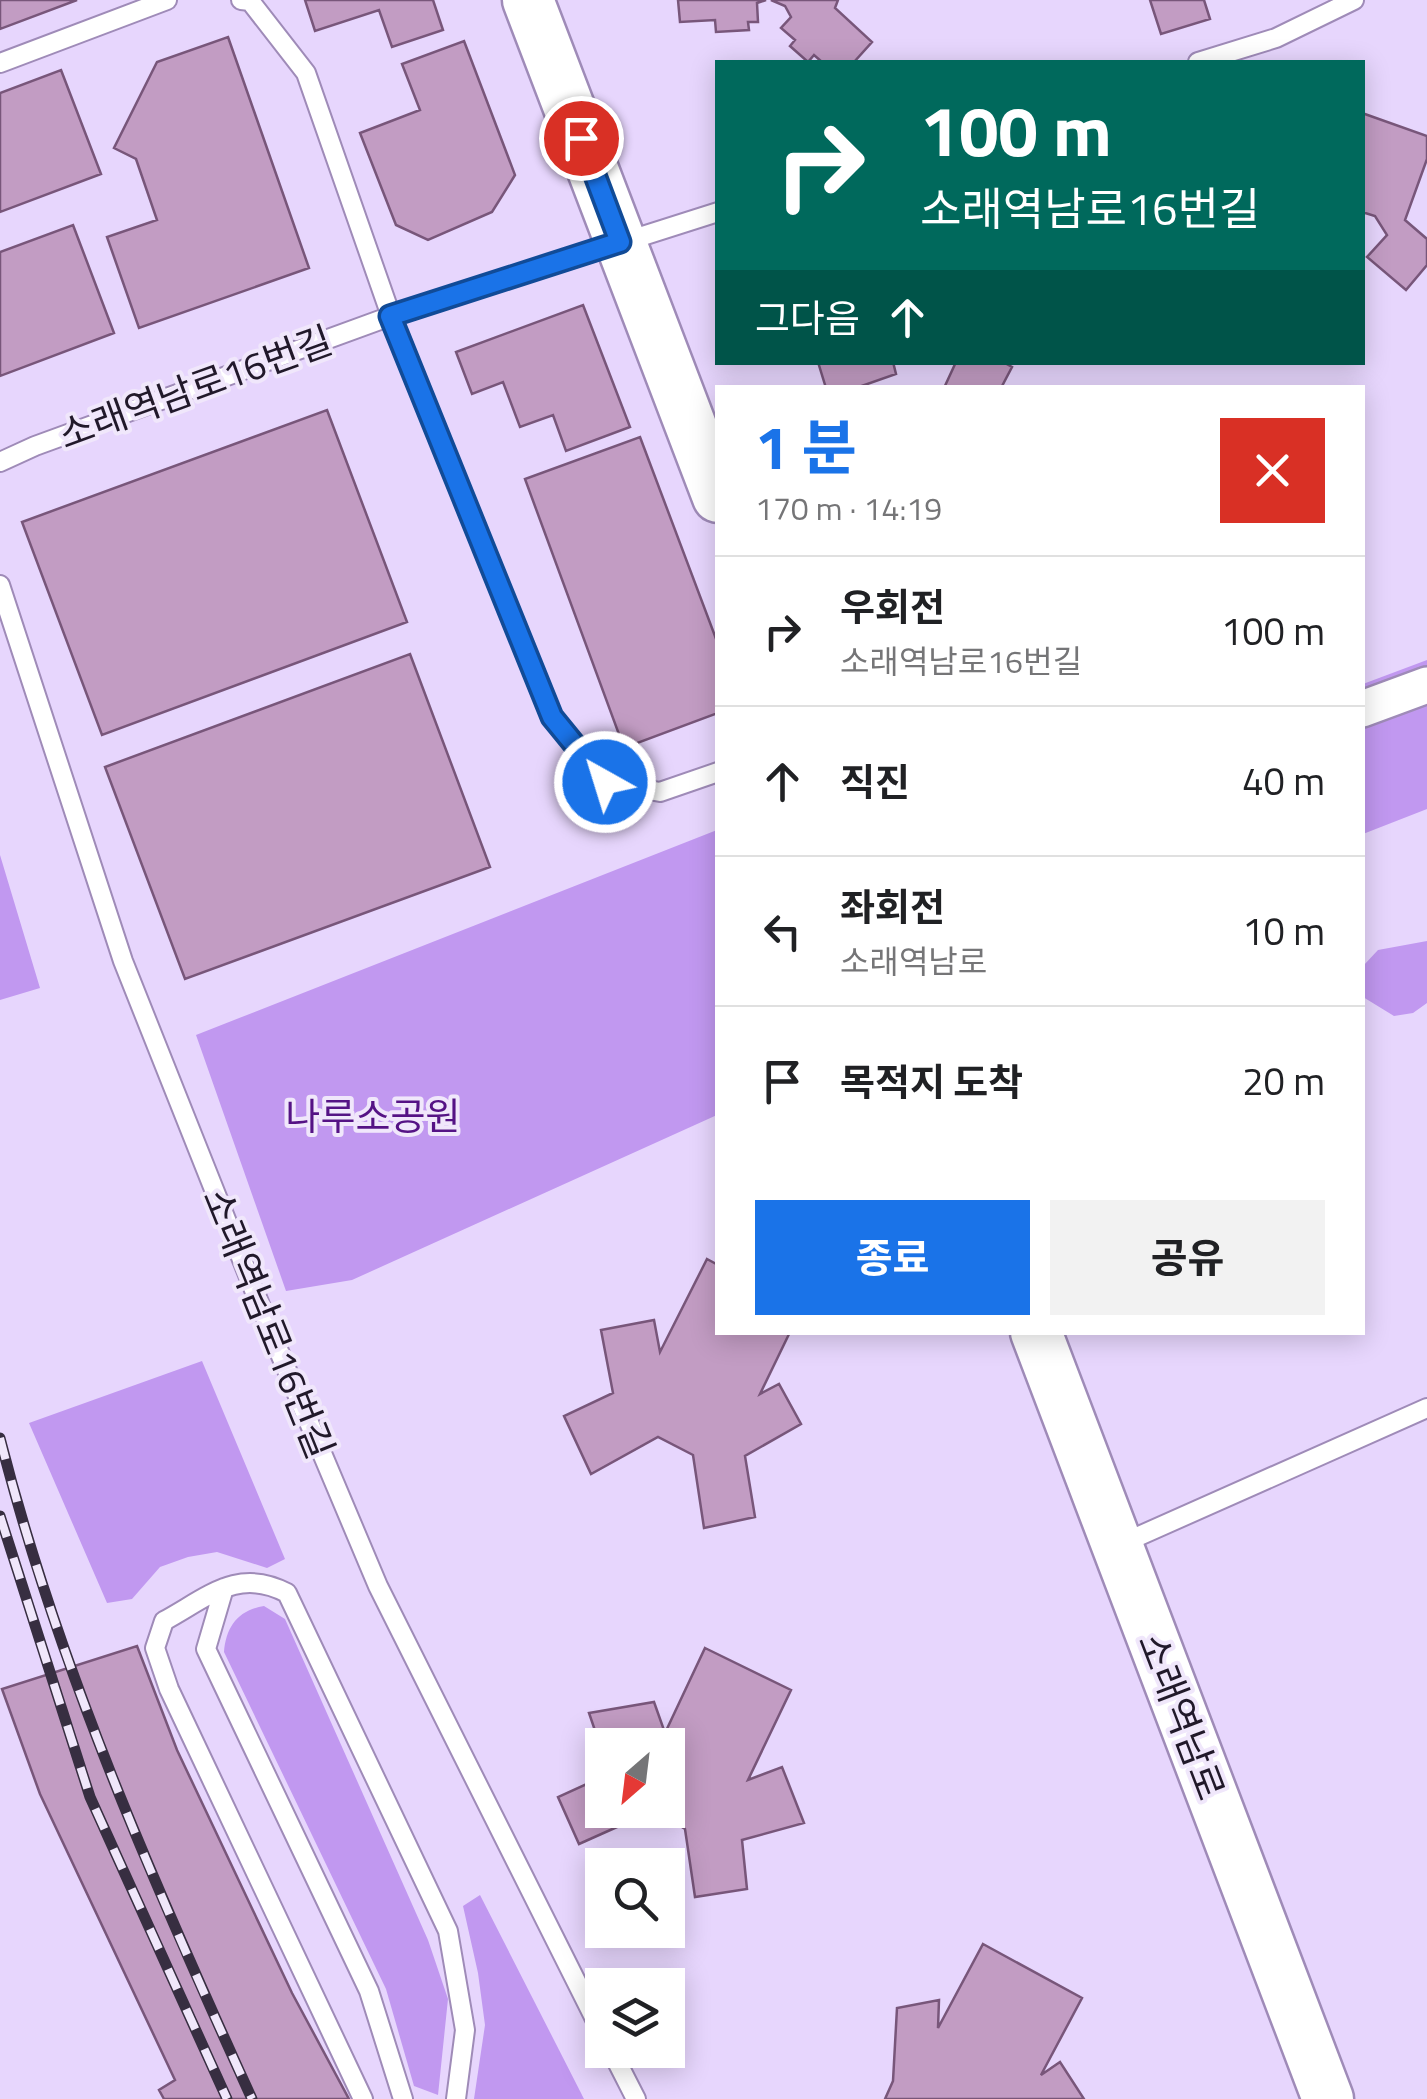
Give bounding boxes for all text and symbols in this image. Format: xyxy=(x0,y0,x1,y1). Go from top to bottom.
text: 100 m xyxy=(920,77,1112,183)
pin xyxy=(539,96,624,181)
icon: right xyxy=(755,100,885,230)
icon: arrive xyxy=(554,111,609,166)
text: 소래역남로16번길 xyxy=(920,174,1260,242)
text: 그다음 xyxy=(755,289,860,347)
icon: ahead xyxy=(880,290,935,345)
street label: 소래역남로16번길 xyxy=(50,311,340,463)
text: 1 분 xyxy=(755,401,857,492)
button: close xyxy=(1220,418,1325,523)
text: 170 m · 14:19 xyxy=(755,484,942,532)
text: 우회전 xyxy=(840,578,945,636)
text: 100 m xyxy=(1221,602,1325,660)
icon: right xyxy=(755,604,810,659)
text: 소래역남로16번길 xyxy=(840,637,1082,685)
position arrow xyxy=(553,730,657,834)
text: 40 m xyxy=(1242,752,1325,810)
text: 직진 xyxy=(840,753,910,811)
icon: ahead xyxy=(755,754,810,809)
text: 좌회전 xyxy=(840,878,945,936)
text: 10 m xyxy=(1242,902,1325,960)
icon: left xyxy=(755,904,810,959)
text: 소래역남로 xyxy=(840,937,987,985)
text: 20 m xyxy=(1242,1052,1325,1110)
text: 목적지 도착 xyxy=(840,1053,1023,1111)
icon: arrive xyxy=(755,1054,810,1109)
park label: 나루소공원 xyxy=(286,1087,460,1145)
street label: 소래역남로16번길 xyxy=(188,1179,350,1467)
button: 종료 xyxy=(755,1200,1030,1315)
button: 공유 xyxy=(1050,1200,1325,1315)
street label: 소래역남로 xyxy=(1124,1624,1240,1808)
north arrow xyxy=(585,1728,685,1828)
map controls xyxy=(585,1728,685,2068)
button: search xyxy=(585,1848,685,1948)
button: layers xyxy=(585,1968,685,2068)

